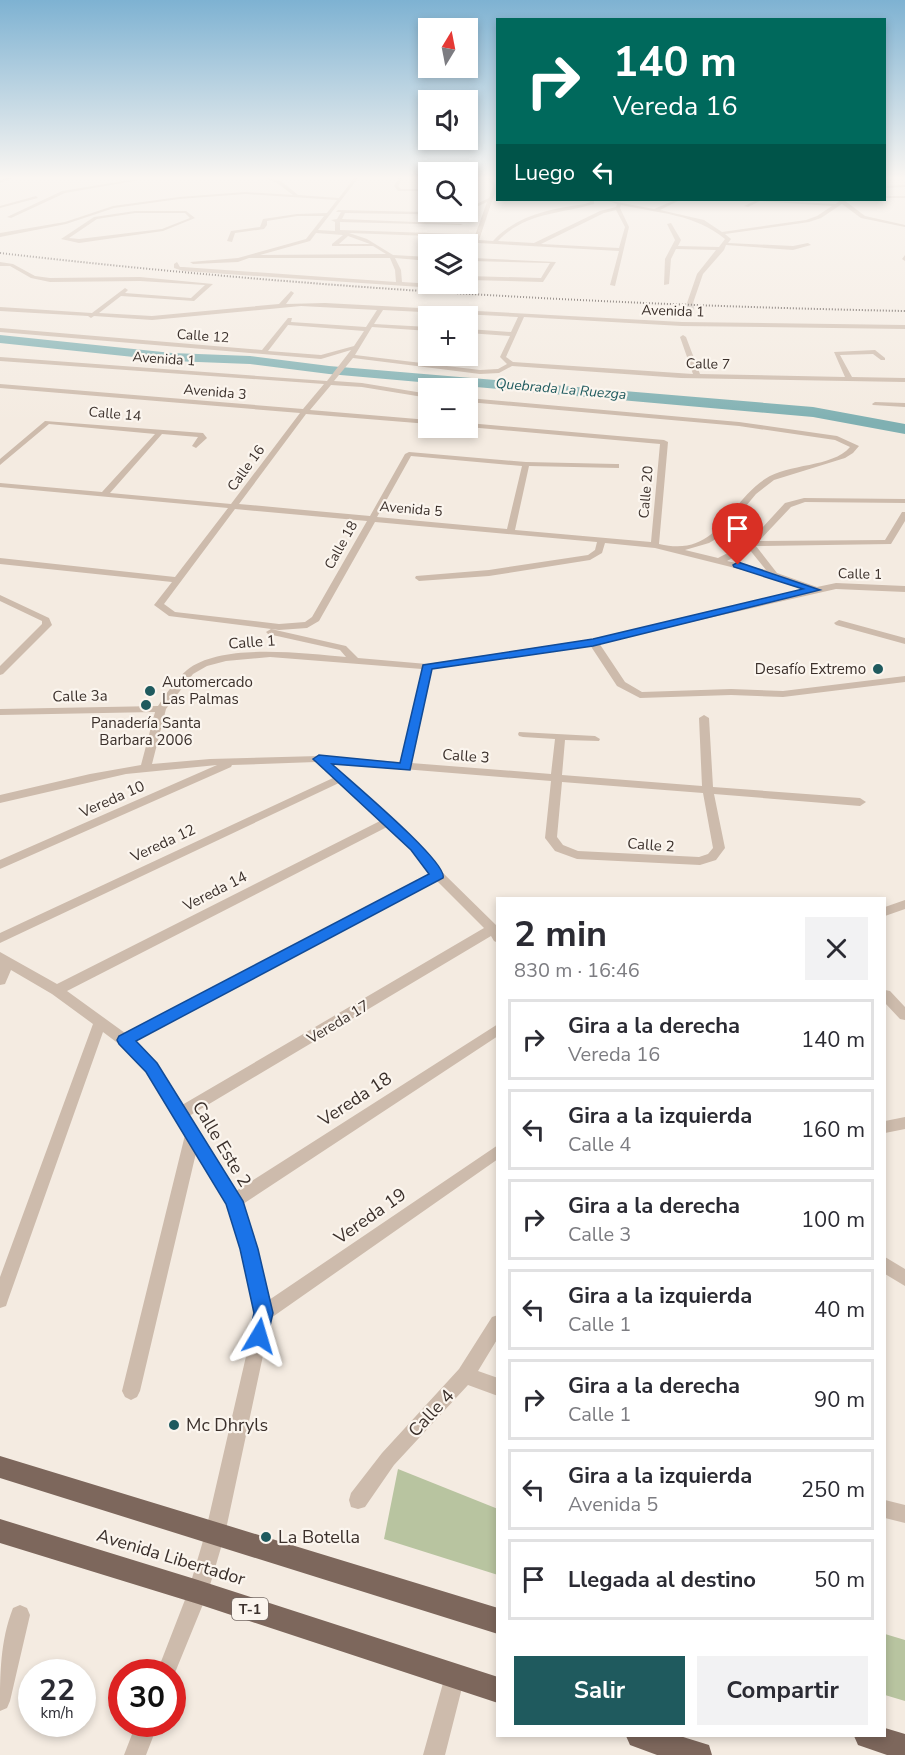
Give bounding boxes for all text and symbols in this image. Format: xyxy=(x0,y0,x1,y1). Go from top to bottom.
north arrow xyxy=(418,18,478,78)
map controls xyxy=(418,18,478,438)
text: 140 m xyxy=(613,34,737,91)
icon: right xyxy=(514,42,592,120)
text: Vereda 16 xyxy=(613,88,738,125)
button: sound xyxy=(418,90,478,150)
icon: left xyxy=(587,156,620,189)
text: Luego xyxy=(514,158,575,188)
button: search xyxy=(418,162,478,222)
button: layers xyxy=(418,234,478,294)
street label: Avenida 1 xyxy=(641,300,705,322)
button: + xyxy=(418,306,478,366)
street label: Calle 12 xyxy=(176,325,230,347)
street label: Avenida 1 xyxy=(132,347,196,371)
street label: Calle 7 xyxy=(686,354,730,374)
water label: Quebrada La Ruezga xyxy=(495,374,627,404)
button: − xyxy=(418,378,478,438)
street label: Avenida 3 xyxy=(183,380,247,404)
street label: Calle 14 xyxy=(88,402,142,426)
street label: Calle 16 xyxy=(223,441,269,495)
street label: Calle 20 xyxy=(634,465,658,519)
street label: Avenida 5 xyxy=(379,497,443,521)
pin xyxy=(712,503,763,565)
icon: arrive xyxy=(721,512,754,545)
street label: Calle 18 xyxy=(320,517,362,573)
street label: Calle 1 xyxy=(838,564,882,584)
street label: Calle 1 xyxy=(228,630,276,654)
place label: Desafío Extremo xyxy=(755,659,866,679)
marker: Desafío Extremo xyxy=(871,662,885,676)
place label: Automercado Las Palmas xyxy=(162,672,253,709)
marker: Automercado Las Palmas xyxy=(143,684,157,698)
street label: Calle 3a xyxy=(52,686,108,706)
marker: Panadería Santa Barbara 2006 xyxy=(139,698,153,712)
place label: Panadería Santa Barbara 2006 xyxy=(91,713,201,750)
street label: Calle 3 xyxy=(442,744,490,768)
street label: Vereda 10 xyxy=(75,776,148,823)
street label: Vereda 12 xyxy=(126,819,199,867)
street label: Calle 2 xyxy=(627,833,675,857)
street label: Vereda 14 xyxy=(179,866,250,916)
text: 2 min xyxy=(514,910,607,959)
button: close xyxy=(805,917,868,980)
text: 830 m · 16:46 xyxy=(514,957,640,984)
street label: Vereda 17 xyxy=(302,996,373,1049)
text: Gira a la derecha xyxy=(568,1011,740,1041)
icon: right xyxy=(517,1023,550,1056)
text: 140 m xyxy=(801,1025,865,1055)
text: Vereda 16 xyxy=(568,1041,660,1068)
street label: Vereda 18 xyxy=(313,1066,396,1132)
street label: Calle Este 2 xyxy=(187,1097,257,1191)
text: Gira a la izquierda xyxy=(568,1101,752,1131)
icon: left xyxy=(517,1113,550,1146)
text: 160 m xyxy=(801,1115,865,1145)
text: Calle 4 xyxy=(568,1131,631,1158)
street label: Vereda 19 xyxy=(328,1182,411,1250)
text: Gira a la derecha xyxy=(568,1191,740,1221)
icon: right xyxy=(517,1203,550,1236)
text: 100 m xyxy=(801,1205,865,1235)
text: Calle 3 xyxy=(568,1221,631,1248)
text: Gira a la izquierda xyxy=(568,1281,752,1311)
icon: left xyxy=(517,1293,550,1326)
text: 40 m xyxy=(814,1295,865,1325)
position arrow xyxy=(227,1304,291,1368)
text: Calle 1 xyxy=(568,1311,631,1338)
text: Gira a la derecha xyxy=(568,1371,740,1401)
icon: right xyxy=(517,1383,550,1416)
street label: Calle 4 xyxy=(403,1384,459,1442)
text: 90 m xyxy=(814,1385,865,1415)
text: Calle 1 xyxy=(568,1401,631,1428)
place label: Mc Dhryls xyxy=(186,1413,268,1437)
marker: Mc Dhryls xyxy=(167,1418,181,1432)
text: Gira a la izquierda xyxy=(568,1461,752,1491)
icon: left xyxy=(517,1473,550,1506)
text: 250 m xyxy=(801,1475,865,1505)
text: Avenida 5 xyxy=(568,1491,658,1518)
street label: Avenida Libertador xyxy=(94,1523,249,1591)
place label: La Botella xyxy=(278,1525,360,1549)
marker: La Botella xyxy=(259,1530,273,1544)
icon: arrive xyxy=(517,1563,550,1596)
text: Llegada al destino xyxy=(568,1565,756,1595)
text: 50 m xyxy=(814,1565,865,1595)
road number: T-1 xyxy=(232,1598,268,1620)
button: Salir xyxy=(514,1656,685,1725)
button: Compartir xyxy=(697,1656,868,1725)
speed limit sign: 30 xyxy=(108,1659,186,1737)
text: 22 xyxy=(39,1670,75,1711)
text: km/h xyxy=(40,1703,74,1723)

